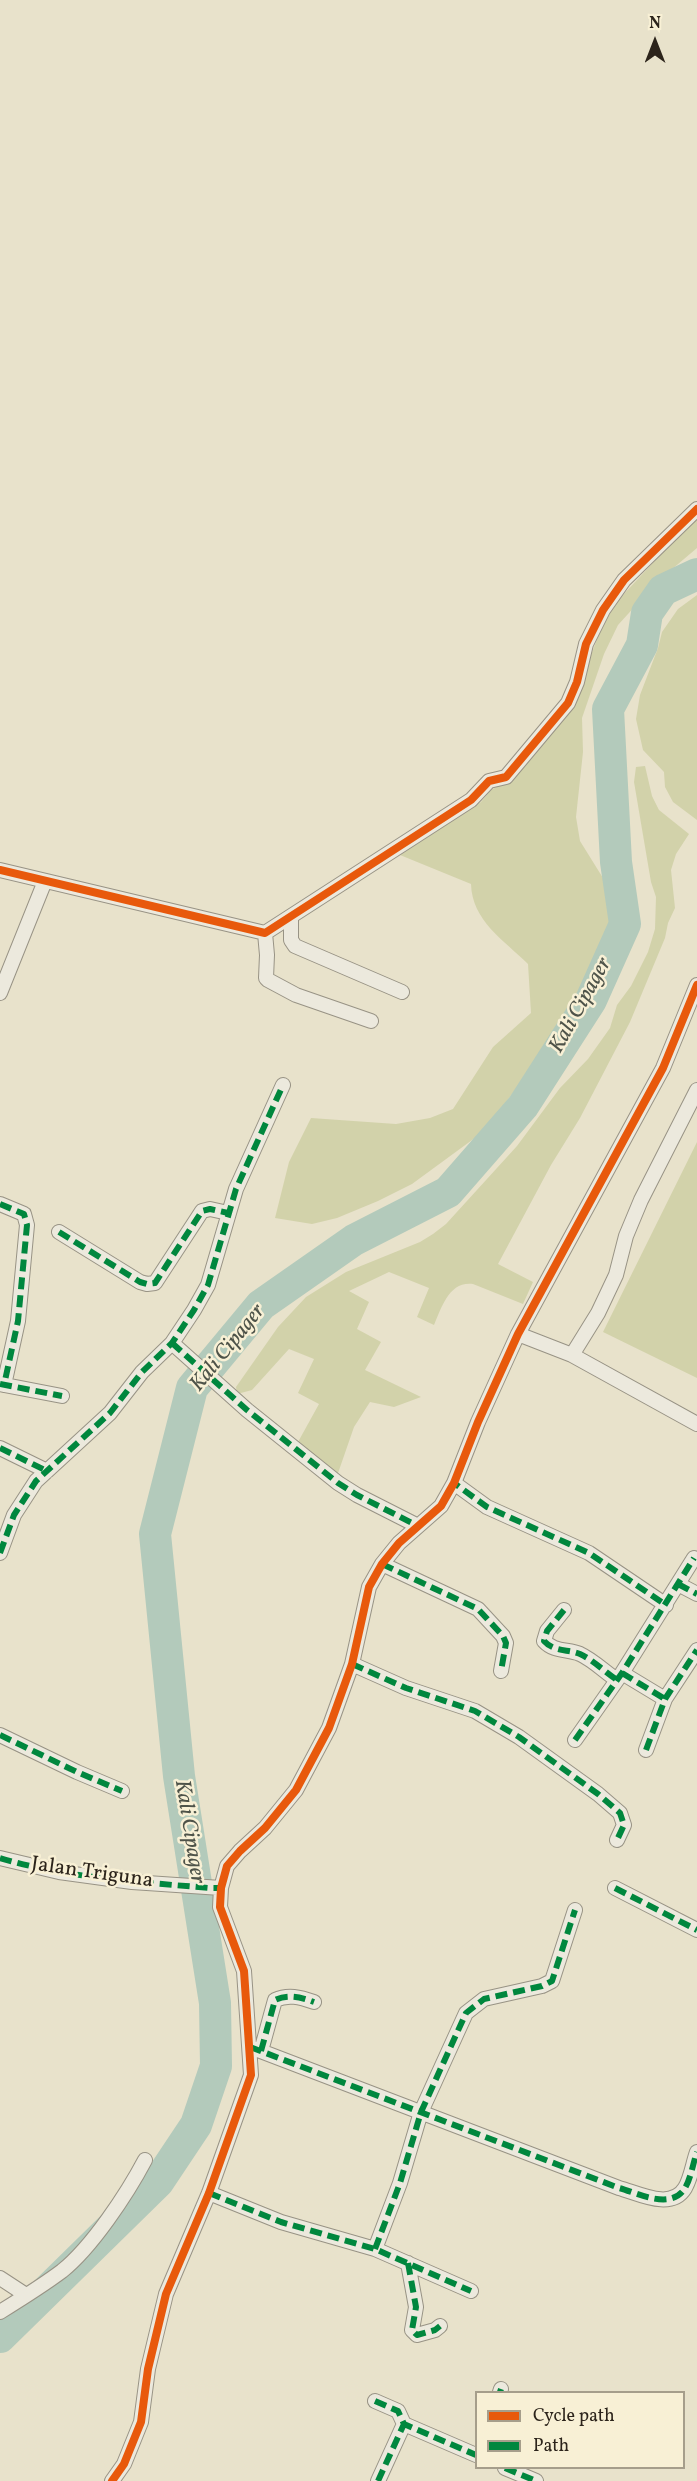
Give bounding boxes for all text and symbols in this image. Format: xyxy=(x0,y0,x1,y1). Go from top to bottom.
north arrow xyxy=(625,12,685,72)
text: N xyxy=(649,13,661,35)
water label: Kali Cipager xyxy=(545,954,619,1058)
water label: Kali Cipager xyxy=(186,1300,272,1398)
water label: Kali Cipager xyxy=(167,1778,209,1886)
street label: Jalan Triguna xyxy=(29,1853,155,1895)
legend xyxy=(475,2391,685,2469)
text: Cycle path xyxy=(533,2404,615,2429)
text: Path xyxy=(533,2434,569,2459)

